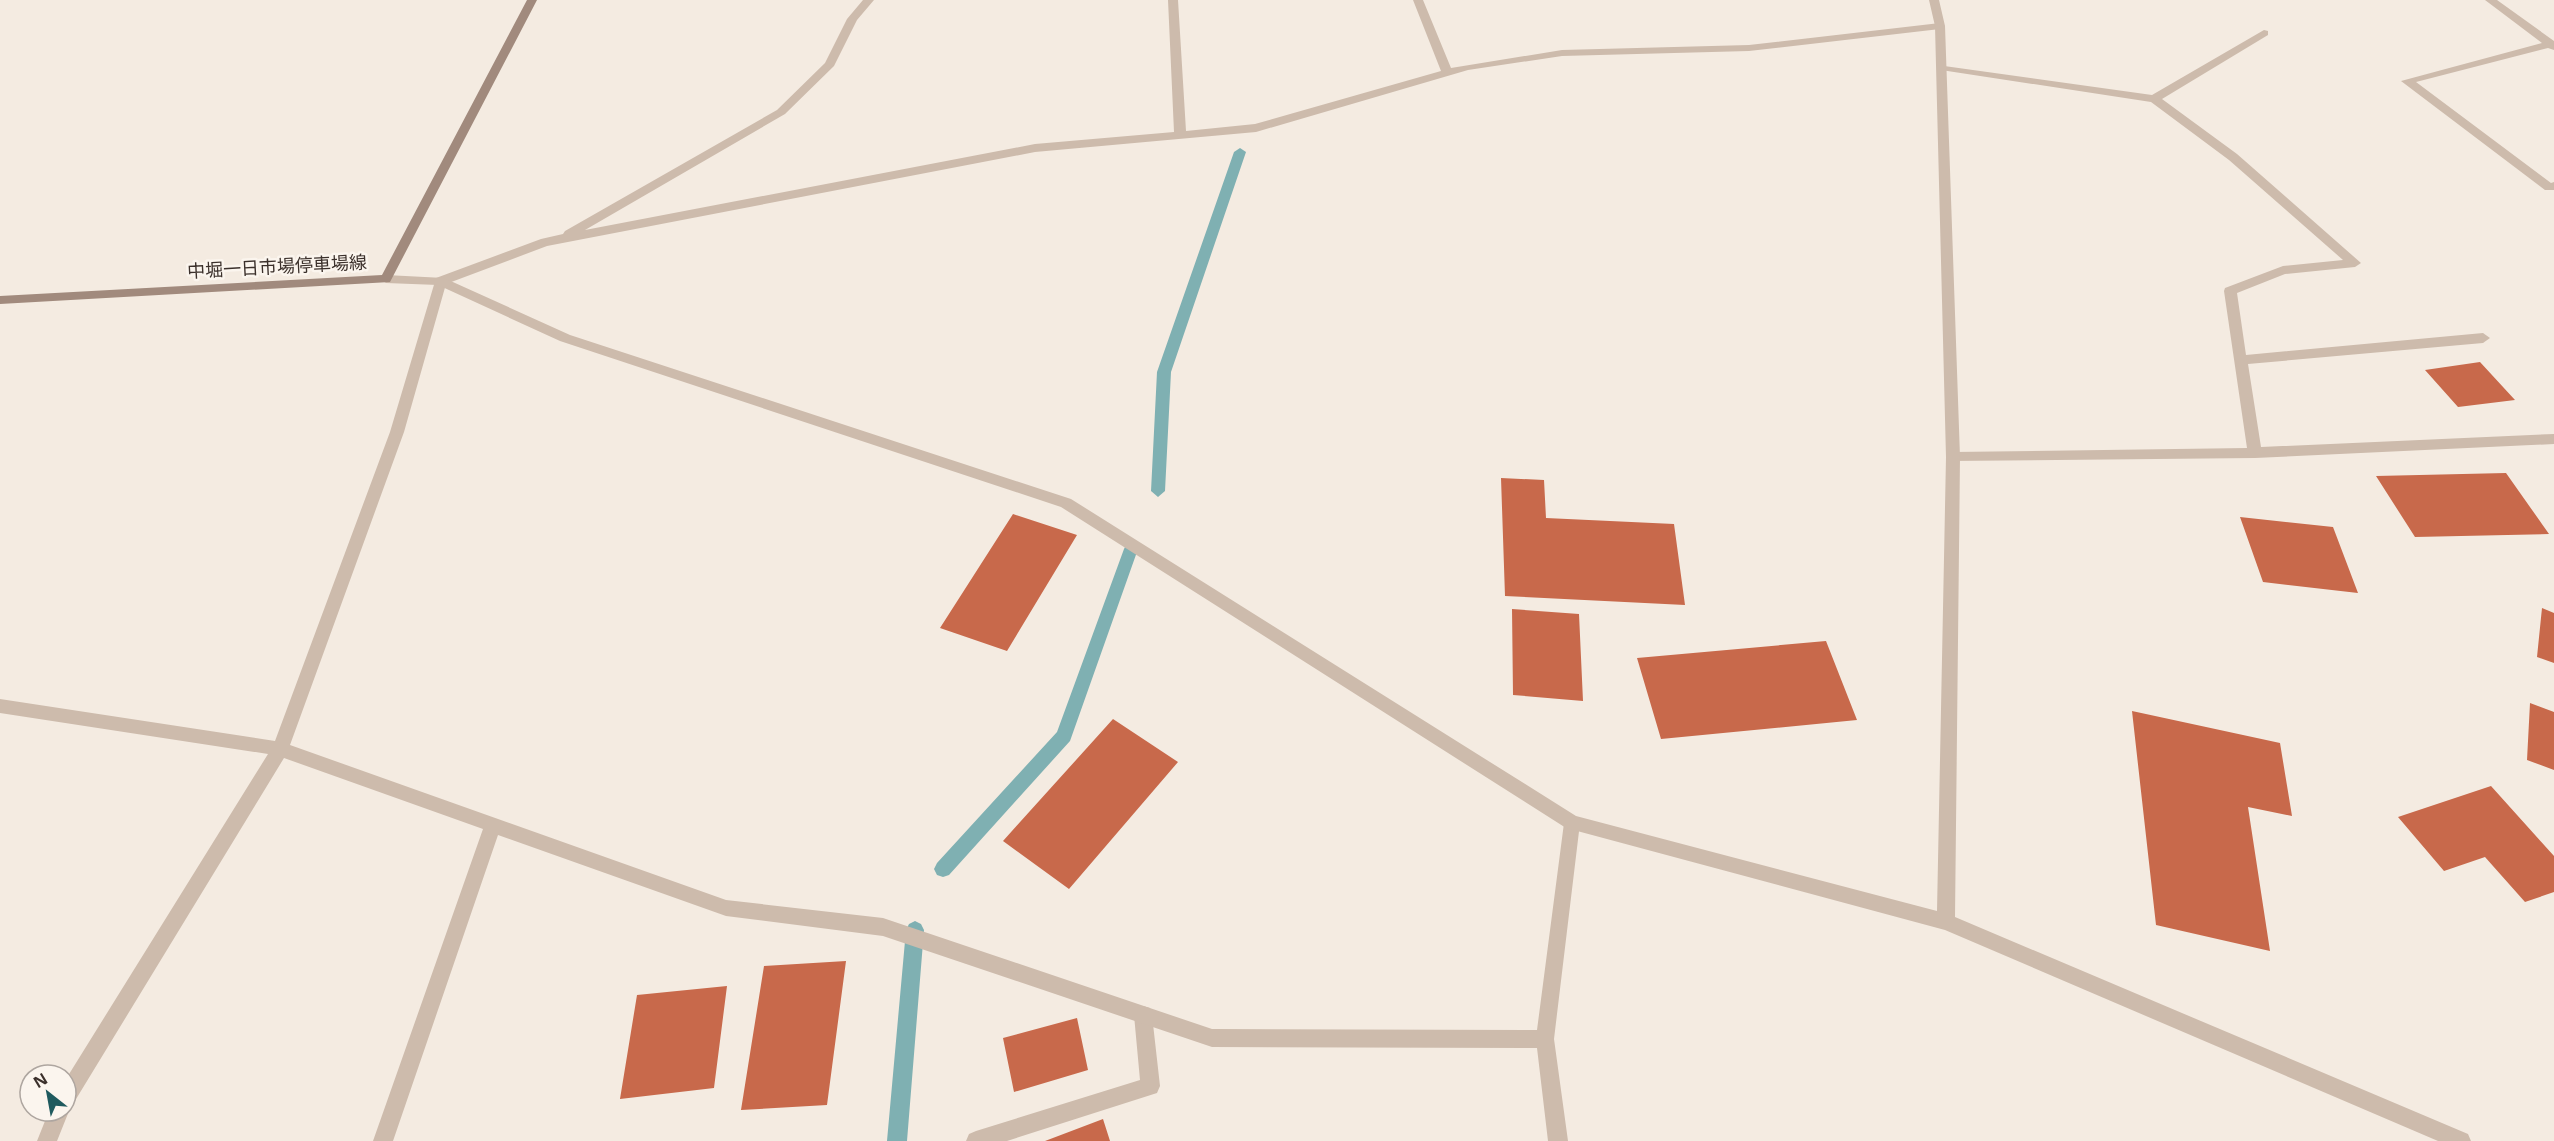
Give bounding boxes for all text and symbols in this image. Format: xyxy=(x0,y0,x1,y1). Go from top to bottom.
street label: 中堀一日市場停車場線 xyxy=(186,249,367,283)
north arrow xyxy=(18,1063,78,1123)
text: N xyxy=(29,1067,52,1093)

